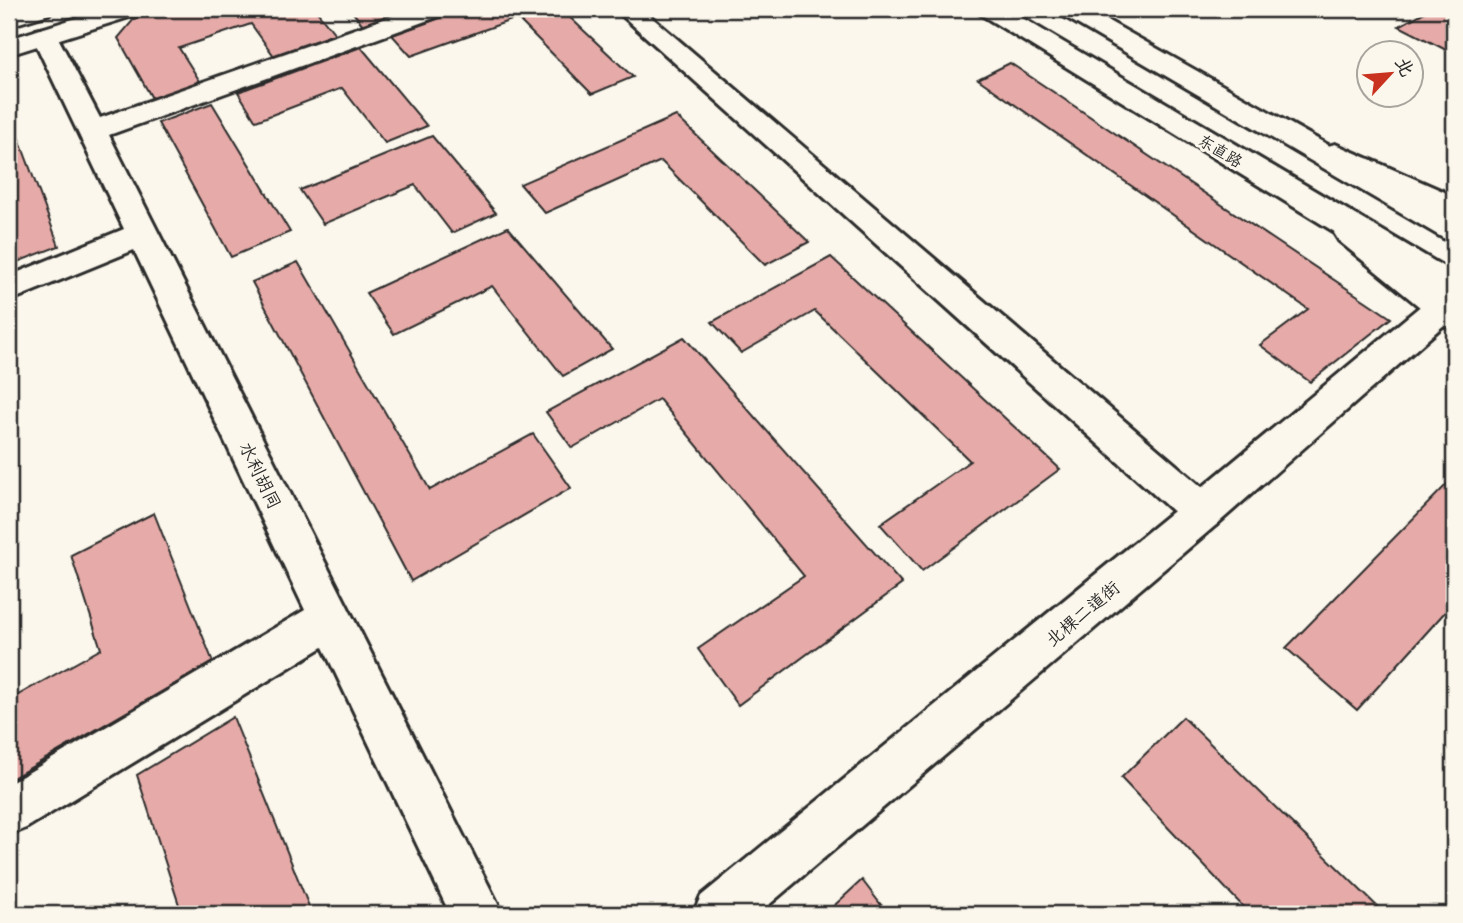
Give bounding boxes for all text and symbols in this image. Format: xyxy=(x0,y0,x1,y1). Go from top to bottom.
north arrow xyxy=(1354,38,1424,108)
text: 北 xyxy=(1390,52,1421,80)
street label: 东直路 xyxy=(1195,129,1247,171)
street label: 水利胡同 xyxy=(234,437,288,513)
street label: 北棵二道街 xyxy=(1040,575,1124,651)

